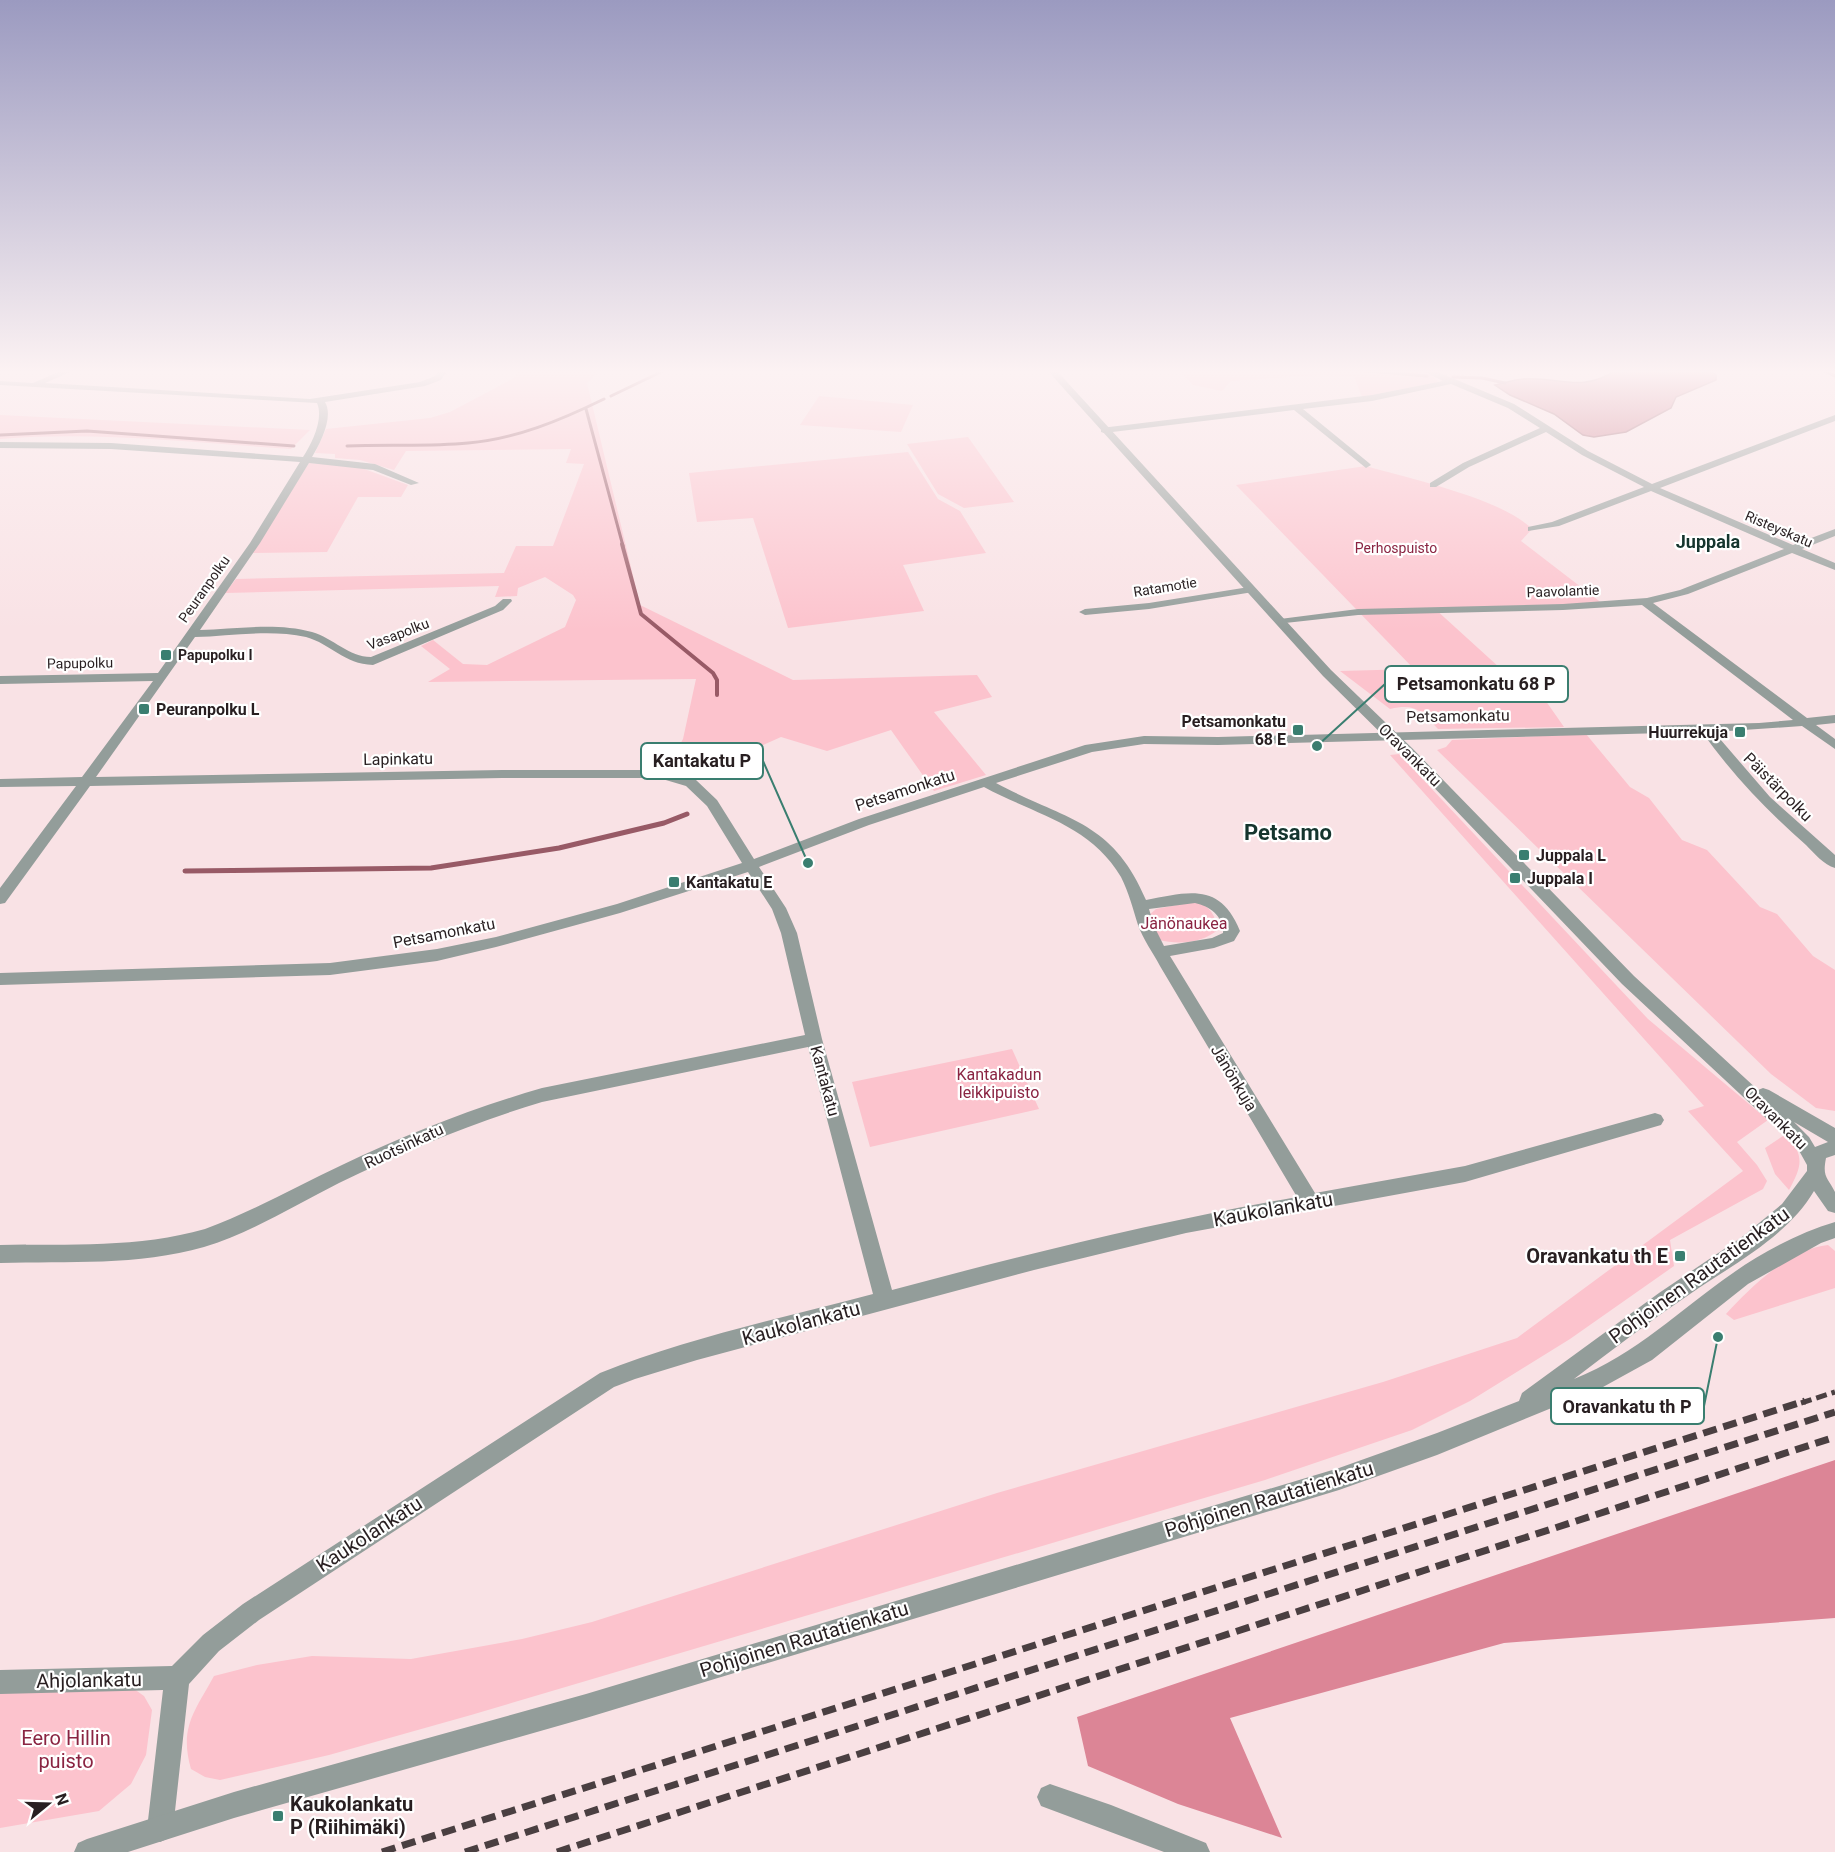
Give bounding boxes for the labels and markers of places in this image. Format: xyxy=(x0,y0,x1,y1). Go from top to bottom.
place label: Papupolku I xyxy=(178,647,253,663)
marker: Papupolku I xyxy=(159,648,173,662)
callout: Petsamonkatu 68 P xyxy=(1385,666,1568,702)
place label: Peuranpolku L xyxy=(156,700,260,719)
marker: Peuranpolku L xyxy=(137,702,151,716)
place label: Petsamonkatu 68 E xyxy=(1182,712,1286,749)
marker: Petsamonkatu 68 E xyxy=(1291,723,1305,737)
place label: Huurrekuja xyxy=(1648,723,1728,742)
marker: Huurrekuja xyxy=(1733,725,1747,739)
callout: Kantakatu P xyxy=(641,743,763,779)
place label: Juppala L xyxy=(1536,846,1606,865)
marker: Juppala L xyxy=(1517,848,1531,862)
place label: Juppala I xyxy=(1527,869,1593,888)
marker: Juppala I xyxy=(1508,871,1522,885)
place label: Kantakatu E xyxy=(686,873,772,892)
marker: Kantakatu E xyxy=(667,875,681,889)
place label: Oravankatu th E xyxy=(1526,1244,1668,1268)
marker: Oravankatu th E xyxy=(1673,1249,1687,1263)
callout: Oravankatu th P xyxy=(1551,1388,1704,1424)
place label: Kaukolankatu P (Riihimäki) xyxy=(290,1792,413,1839)
marker: Kaukolankatu P (Riihimäki) xyxy=(271,1809,285,1823)

